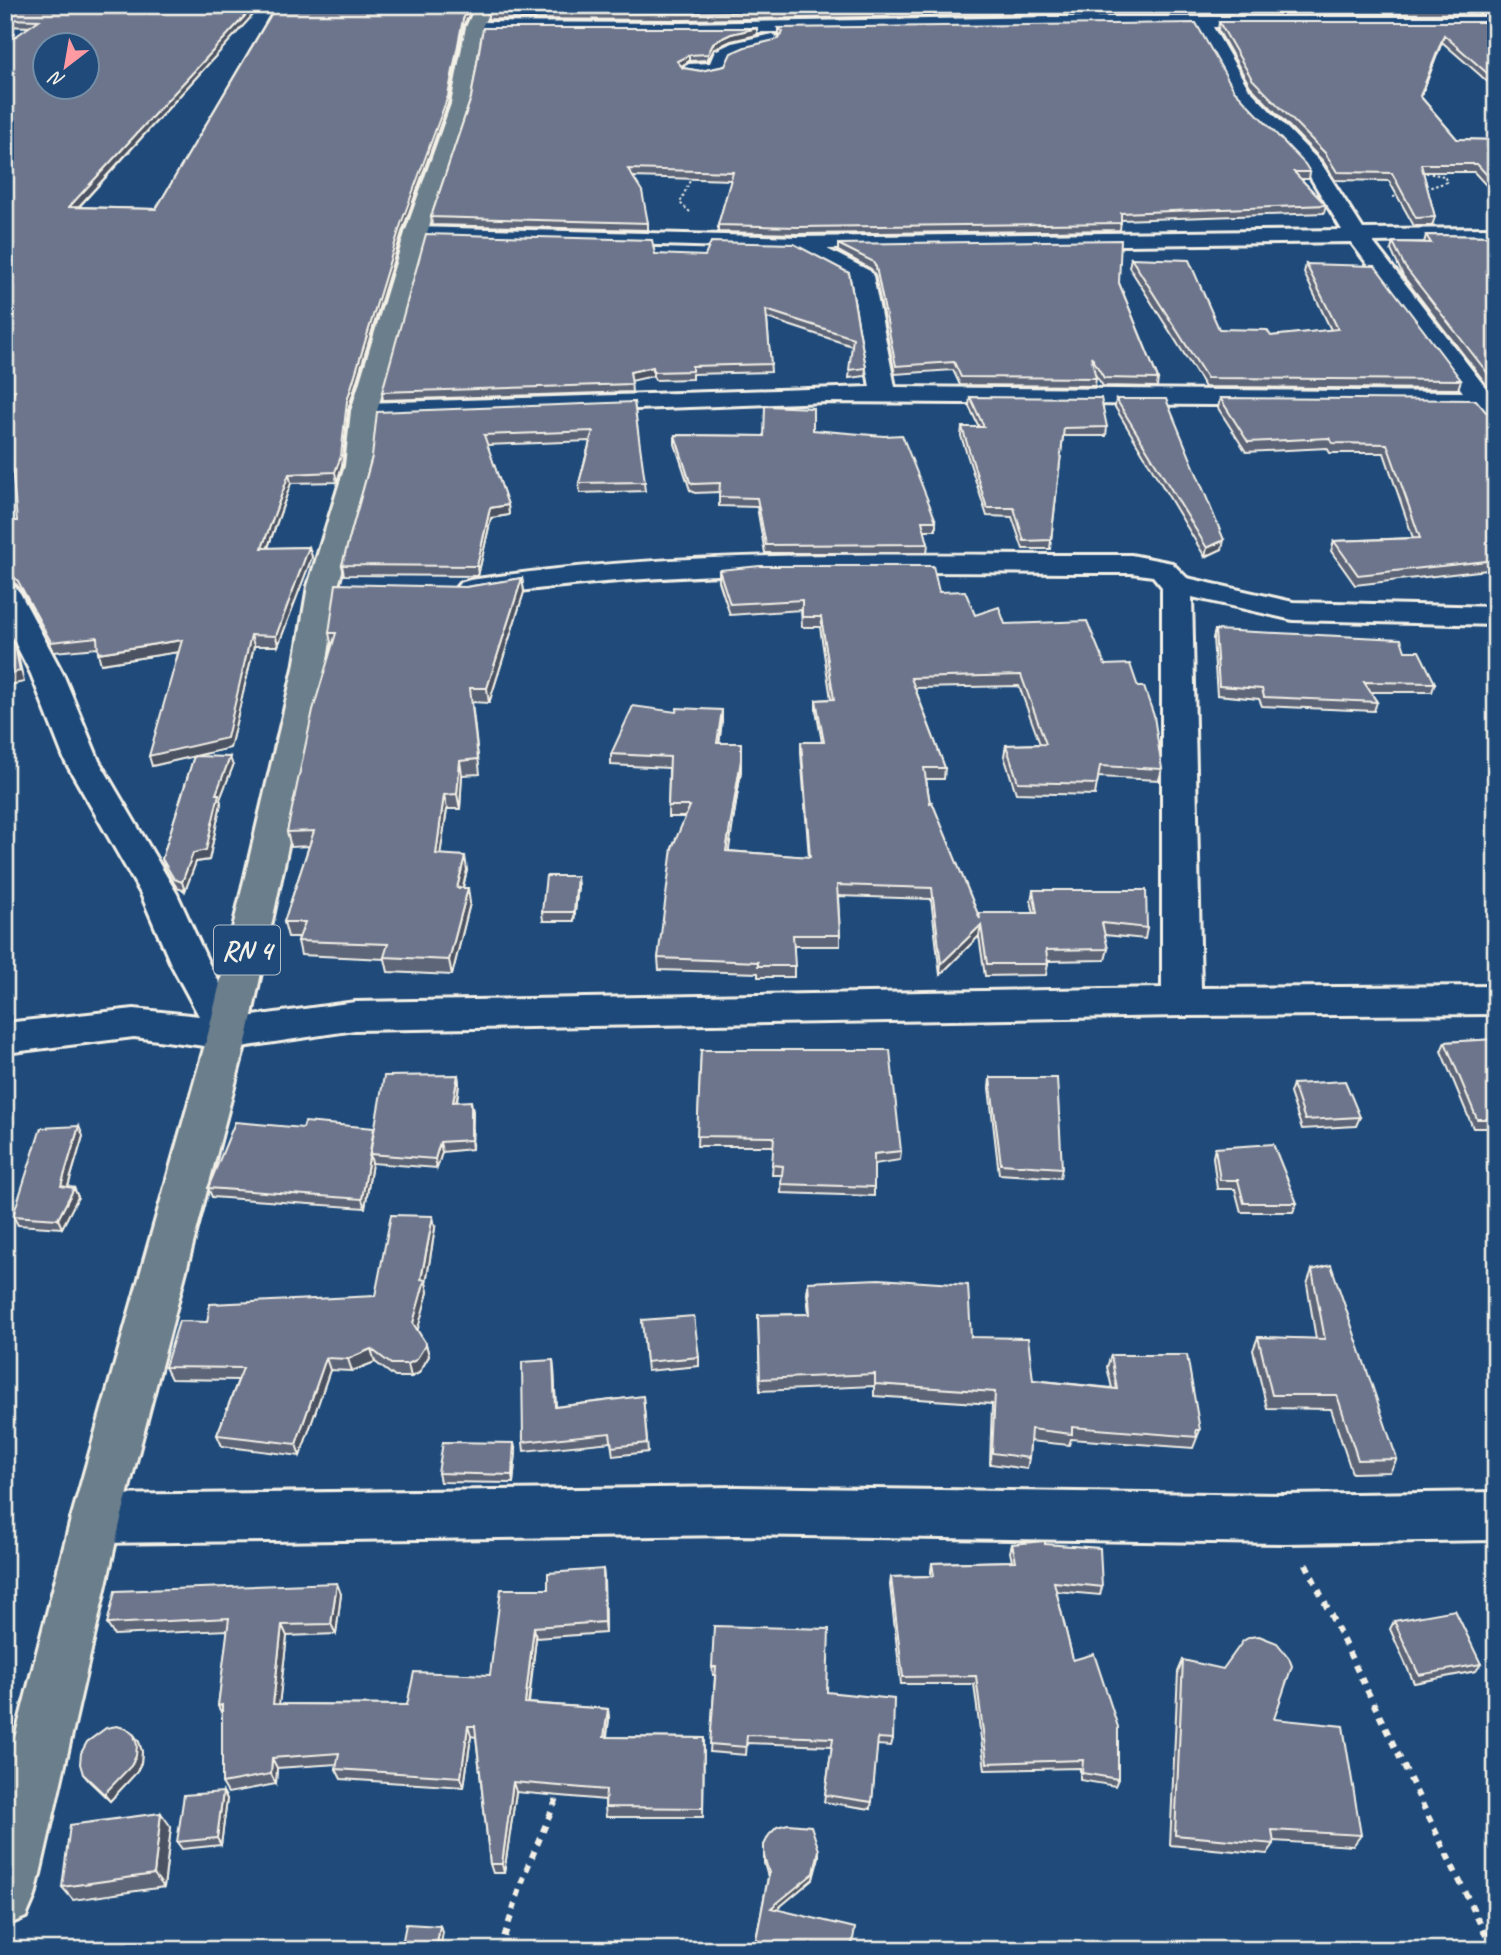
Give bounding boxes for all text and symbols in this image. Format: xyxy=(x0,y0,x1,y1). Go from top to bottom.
north arrow xyxy=(32,32,102,102)
text: N xyxy=(44,65,69,93)
road number: RN 4 xyxy=(214,926,280,974)

